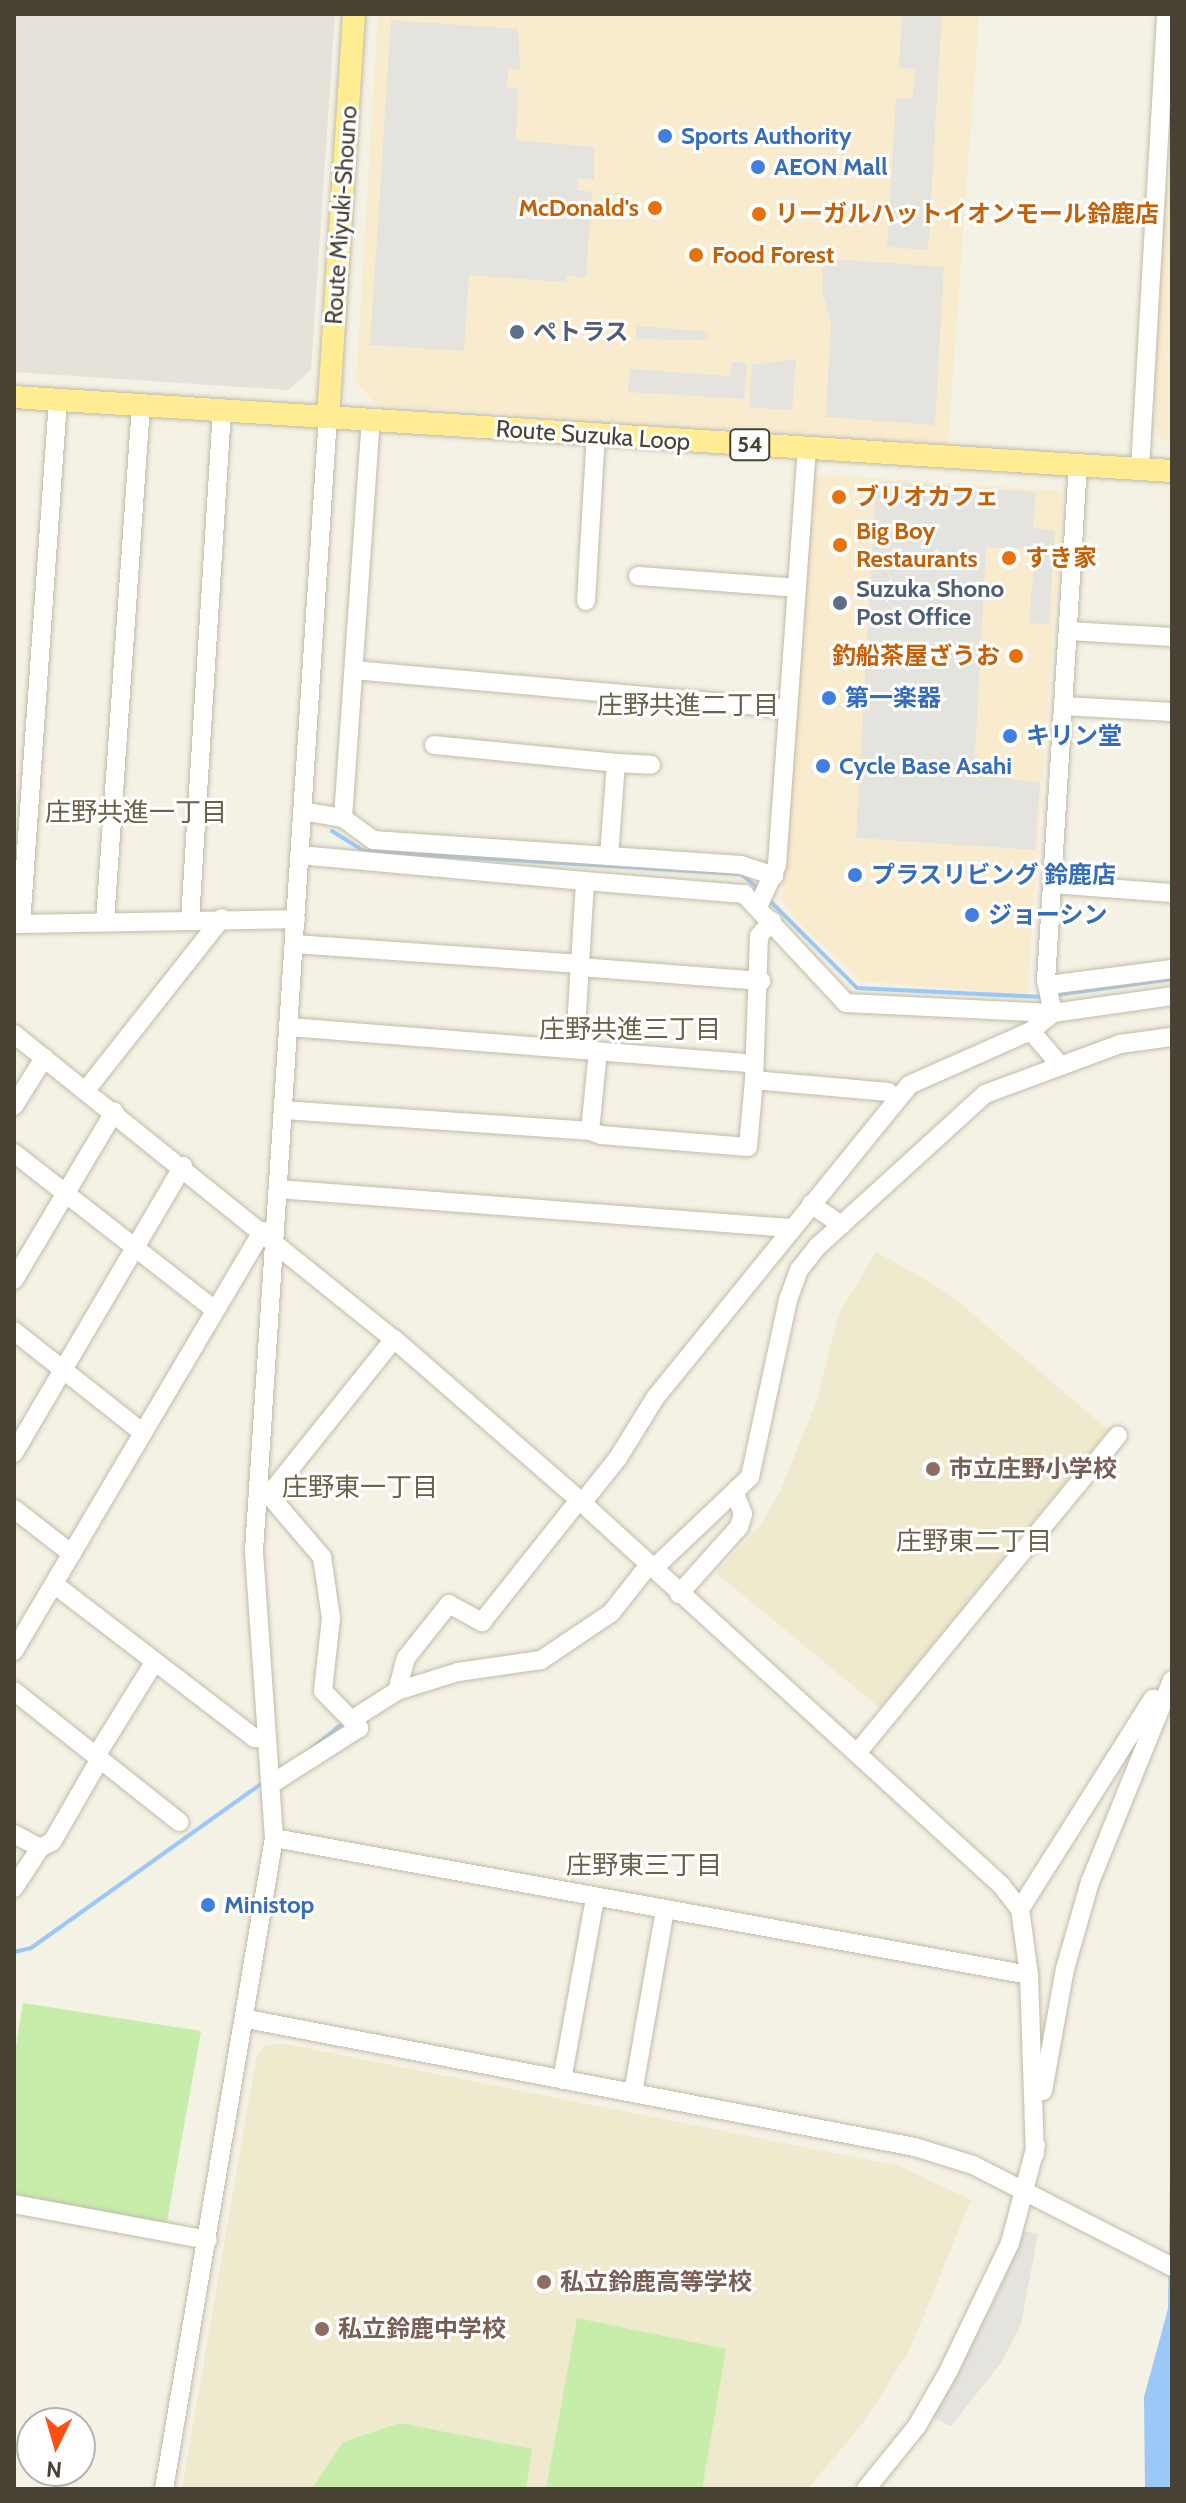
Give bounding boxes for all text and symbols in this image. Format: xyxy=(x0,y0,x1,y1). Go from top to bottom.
street label: Route Miyuki-Shouno xyxy=(319,105,363,325)
place label: Sports Authority xyxy=(681,122,852,150)
marker: Sports Authority xyxy=(656,127,674,145)
place label: AEON Mall xyxy=(774,153,887,181)
marker: AEON Mall xyxy=(749,158,767,176)
place label: McDonald's xyxy=(518,194,639,222)
marker: McDonald's xyxy=(646,199,664,217)
place label: リーガルハットイオンモール鈴鹿店 xyxy=(775,200,1159,228)
marker: リーガルハットイオンモール鈴鹿店 xyxy=(750,205,768,223)
place label: Food Forest xyxy=(712,241,834,269)
marker: Food Forest xyxy=(687,246,705,264)
place label: ぺトラス xyxy=(533,318,629,346)
marker: ぺトラス xyxy=(508,323,526,341)
street label: Route Suzuka Loop xyxy=(495,414,691,456)
road number: 54 xyxy=(728,427,772,463)
place label: ブリオカフェ xyxy=(855,483,999,511)
marker: ブリオカフェ xyxy=(830,488,848,506)
place label: Big Boy Restaurants xyxy=(856,517,978,573)
marker: Big Boy Restaurants xyxy=(831,536,849,554)
place label: すき家 xyxy=(1025,544,1097,572)
marker: すき家 xyxy=(1000,549,1018,567)
place label: Suzuka Shono Post Office xyxy=(856,575,1004,631)
marker: Suzuka Shono Post Office xyxy=(831,594,849,612)
place label: 釣船茶屋ざうお xyxy=(832,642,1000,670)
marker: 釣船茶屋ざうお xyxy=(1007,647,1025,665)
place label: 第一楽器 xyxy=(845,684,941,712)
marker: 第一楽器 xyxy=(820,689,838,707)
district label: 庄野共進二丁目 xyxy=(597,690,779,722)
place label: キリン堂 xyxy=(1026,722,1122,750)
marker: キリン堂 xyxy=(1001,727,1019,745)
place label: Cycle Base Asahi xyxy=(839,752,1012,780)
marker: Cycle Base Asahi xyxy=(814,757,832,775)
district label: 庄野共進一丁目 xyxy=(45,797,227,829)
place label: プラスリビング 鈴鹿店 xyxy=(871,861,1116,889)
marker: プラスリビング 鈴鹿店 xyxy=(846,866,864,884)
place label: ジョーシン xyxy=(988,901,1108,929)
marker: ジョーシン xyxy=(963,906,981,924)
district label: 庄野共進三丁目 xyxy=(539,1014,721,1046)
place label: 市立庄野小学校 xyxy=(949,1455,1117,1483)
marker: 市立庄野小学校 xyxy=(924,1460,942,1478)
district label: 庄野東一丁目 xyxy=(282,1472,438,1504)
district label: 庄野東二丁目 xyxy=(896,1526,1052,1558)
district label: 庄野東三丁目 xyxy=(566,1850,722,1882)
place label: Ministop xyxy=(224,1891,314,1919)
marker: Ministop xyxy=(199,1896,217,1914)
place label: 私立鈴鹿高等学校 xyxy=(560,2268,752,2296)
marker: 私立鈴鹿高等学校 xyxy=(535,2273,553,2291)
place label: 私立鈴鹿中学校 xyxy=(338,2315,506,2343)
marker: 私立鈴鹿中学校 xyxy=(313,2320,331,2338)
north arrow xyxy=(16,2407,96,2487)
text: N xyxy=(45,2455,63,2484)

